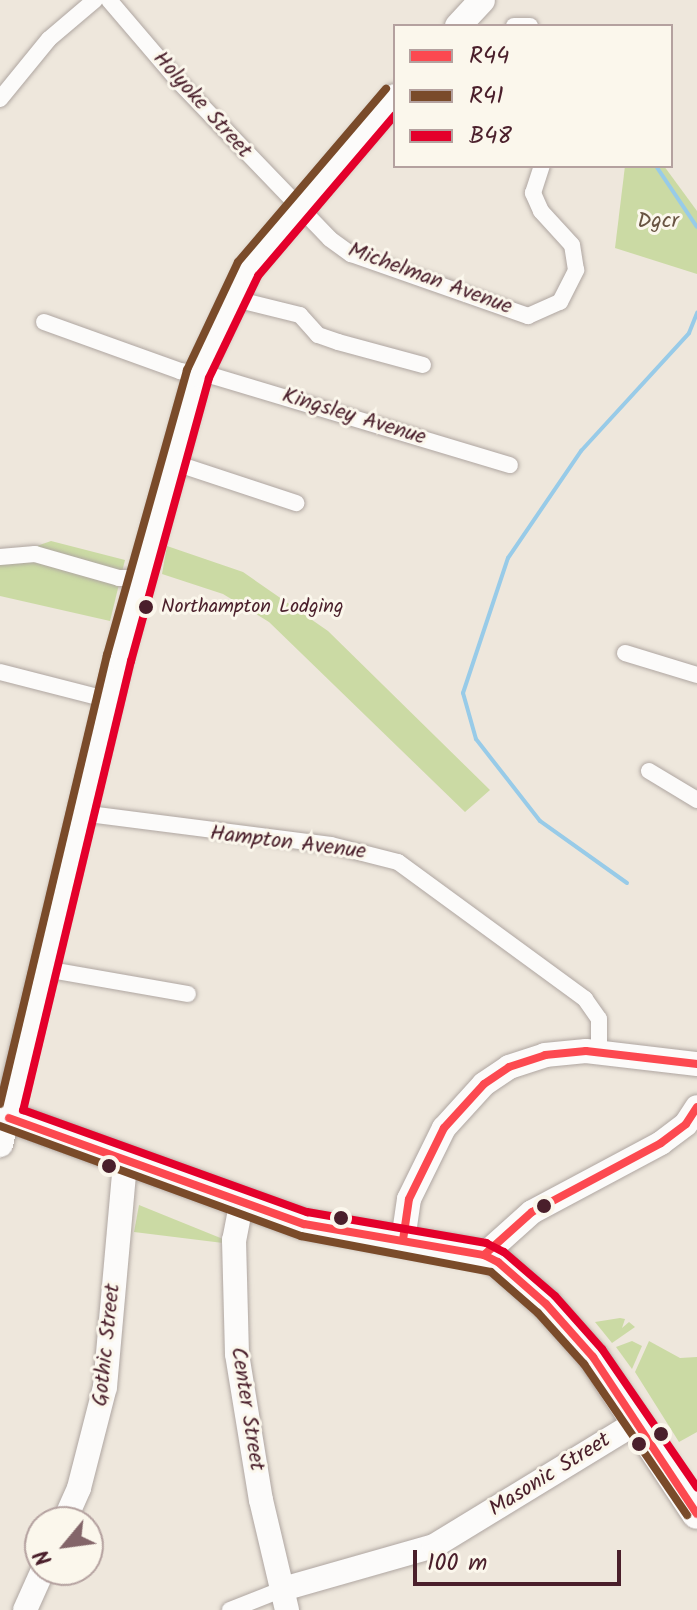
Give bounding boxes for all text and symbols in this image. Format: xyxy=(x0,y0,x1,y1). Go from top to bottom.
legend xyxy=(393,24,673,168)
text: R44 xyxy=(469,37,509,76)
street label: Holyoke Street xyxy=(147,46,257,164)
text: R41 xyxy=(469,77,504,116)
text: B48 xyxy=(469,117,512,156)
park label: Dgcr xyxy=(637,209,679,235)
street label: Michelman Avenue xyxy=(344,237,516,321)
street label: Kingsley Avenue xyxy=(279,383,429,451)
place label: Northampton Lodging xyxy=(161,595,343,619)
marker: Northampton Lodging xyxy=(138,599,154,615)
street label: Hampton Avenue xyxy=(209,820,367,866)
unlabelled marker xyxy=(101,1158,117,1174)
unlabelled marker xyxy=(536,1198,552,1214)
unlabelled marker xyxy=(333,1210,349,1226)
street label: Gothic Street xyxy=(87,1282,127,1408)
street label: Center Street xyxy=(224,1345,270,1473)
unlabelled marker xyxy=(653,1426,669,1442)
street label: Masonic Street xyxy=(484,1427,616,1523)
unlabelled marker xyxy=(631,1436,647,1452)
north arrow xyxy=(24,1506,104,1586)
scale bar xyxy=(417,1534,625,1584)
text: N xyxy=(26,1542,63,1571)
text: 100 m xyxy=(427,1544,487,1583)

